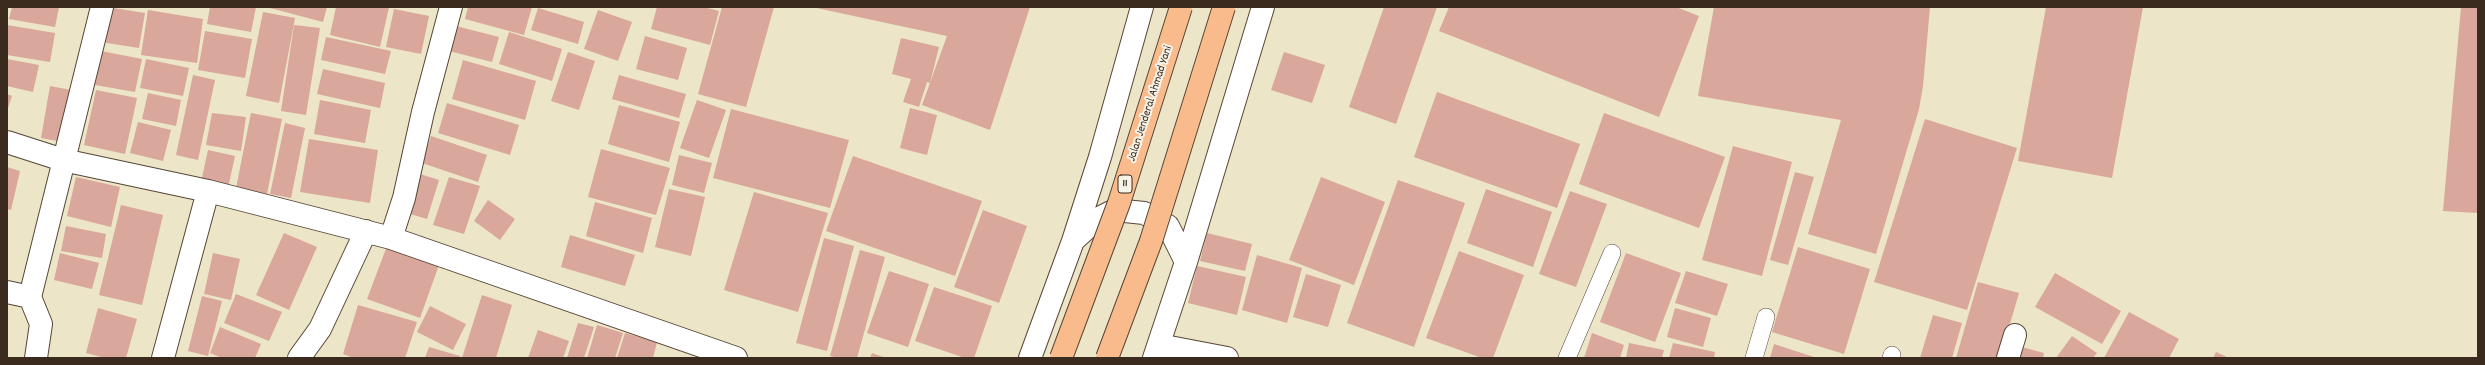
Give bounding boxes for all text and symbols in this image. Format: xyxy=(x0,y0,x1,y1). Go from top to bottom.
street label: Jalan Jenderal Ahmad Yani xyxy=(1126,44,1176,164)
road number: 11 xyxy=(1118,175,1132,193)

